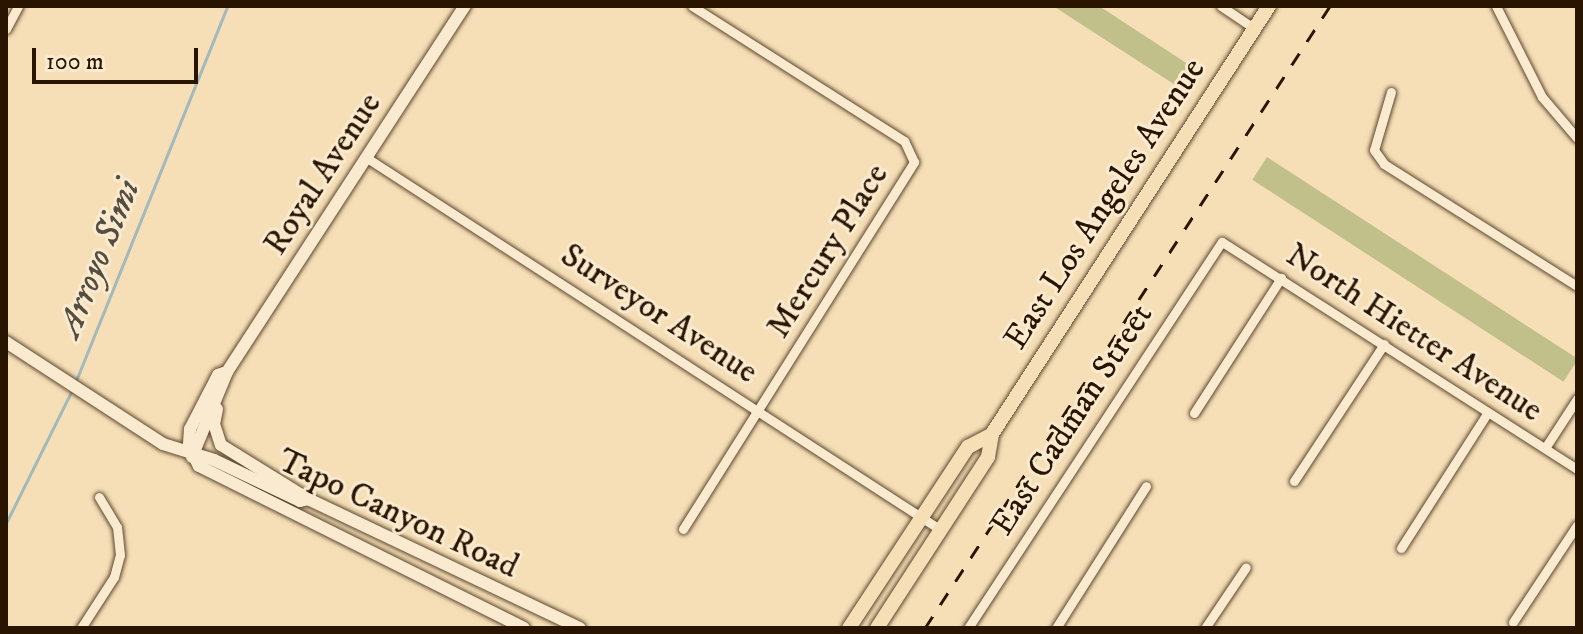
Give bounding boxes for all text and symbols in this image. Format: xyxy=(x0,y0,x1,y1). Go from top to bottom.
scale bar xyxy=(36,32,202,82)
text: 100 m xyxy=(46,47,104,77)
street label: East Los Angeles Avenue xyxy=(996,51,1214,357)
street label: Royal Avenue xyxy=(255,85,391,263)
street label: Mercury Place xyxy=(758,157,898,345)
water label: Arroyo Simi xyxy=(48,173,150,343)
street label: Surveyor Avenue xyxy=(553,235,765,393)
street label: North Hietter Avenue xyxy=(1278,235,1550,431)
street label: East Cadman Street xyxy=(982,297,1162,543)
street label: Tapo Canyon Road xyxy=(271,440,525,588)

